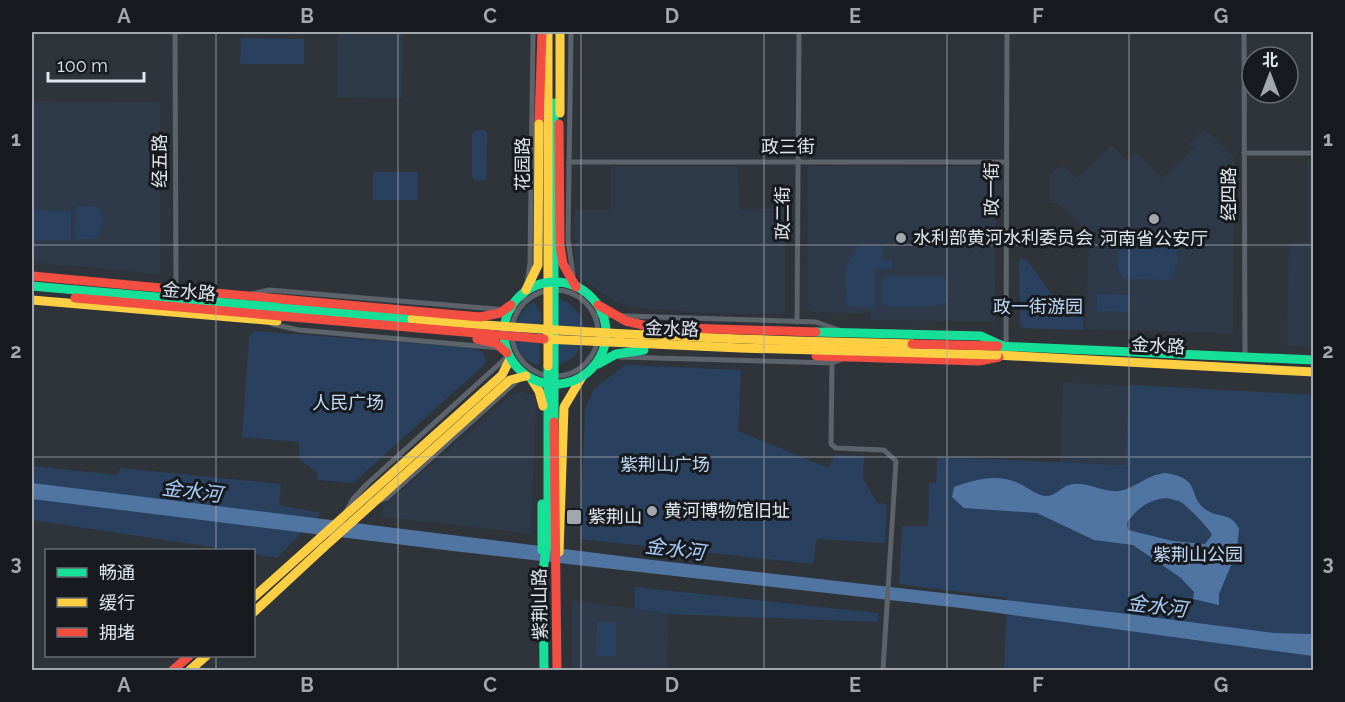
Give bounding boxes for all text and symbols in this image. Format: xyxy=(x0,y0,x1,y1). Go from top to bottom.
text: A xyxy=(117,4,131,28)
text: B xyxy=(300,4,314,28)
text: C xyxy=(483,4,497,28)
text: D xyxy=(665,4,679,28)
text: E xyxy=(849,4,861,28)
text: F xyxy=(1032,4,1044,28)
text: G xyxy=(1214,4,1228,28)
scale bar xyxy=(48,45,144,83)
north arrow xyxy=(1240,45,1300,105)
text: 北 xyxy=(1262,51,1278,70)
text: 100 m xyxy=(57,55,108,76)
text: 1 xyxy=(11,127,21,151)
text: 1 xyxy=(1323,127,1333,151)
street label: 经五路 xyxy=(149,134,170,188)
street label: 政三街 xyxy=(761,136,815,157)
street label: 花园路 xyxy=(512,137,533,191)
street label: 政一街 xyxy=(981,162,1002,216)
street label: 经四路 xyxy=(1218,167,1239,221)
street label: 政二街 xyxy=(772,186,793,240)
marker: 河南省公安厅 xyxy=(1147,212,1161,226)
place label: 水利部黄河水利委员会 xyxy=(913,227,1093,248)
place label: 河南省公安厅 xyxy=(1100,228,1208,249)
marker: 水利部黄河水利委员会 xyxy=(894,231,908,245)
street label: 金水路 xyxy=(161,279,217,304)
park label: 政一街游园 xyxy=(993,296,1083,317)
street label: 金水路 xyxy=(645,317,699,340)
street label: 金水路 xyxy=(1131,334,1186,357)
text: 2 xyxy=(10,339,22,363)
text: 2 xyxy=(1322,339,1334,363)
park label: 人民广场 xyxy=(312,392,384,413)
park label: 紫荆山广场 xyxy=(620,454,710,475)
water label: 金水河 xyxy=(161,475,227,507)
place label: 黄河博物馆旧址 xyxy=(664,500,790,521)
marker: 黄河博物馆旧址 xyxy=(645,504,659,518)
place label: 紫荆山 xyxy=(588,506,642,527)
marker: 紫荆山 xyxy=(565,508,583,526)
water label: 金水河 xyxy=(644,533,710,565)
park label: 紫荆山公园 xyxy=(1153,544,1243,565)
legend xyxy=(45,549,255,657)
text: 3 xyxy=(10,551,22,575)
text: 3 xyxy=(1322,551,1334,575)
text: 畅通 xyxy=(99,562,135,583)
street label: 紫荆山路 xyxy=(528,568,551,640)
water label: 金水河 xyxy=(1126,590,1192,622)
text: 缓行 xyxy=(99,592,135,613)
text: 拥堵 xyxy=(99,622,135,643)
text: A xyxy=(117,673,131,697)
text: B xyxy=(300,673,314,697)
text: C xyxy=(483,673,497,697)
text: D xyxy=(665,673,679,697)
text: E xyxy=(849,673,861,697)
text: F xyxy=(1032,673,1044,697)
text: G xyxy=(1214,673,1228,697)

